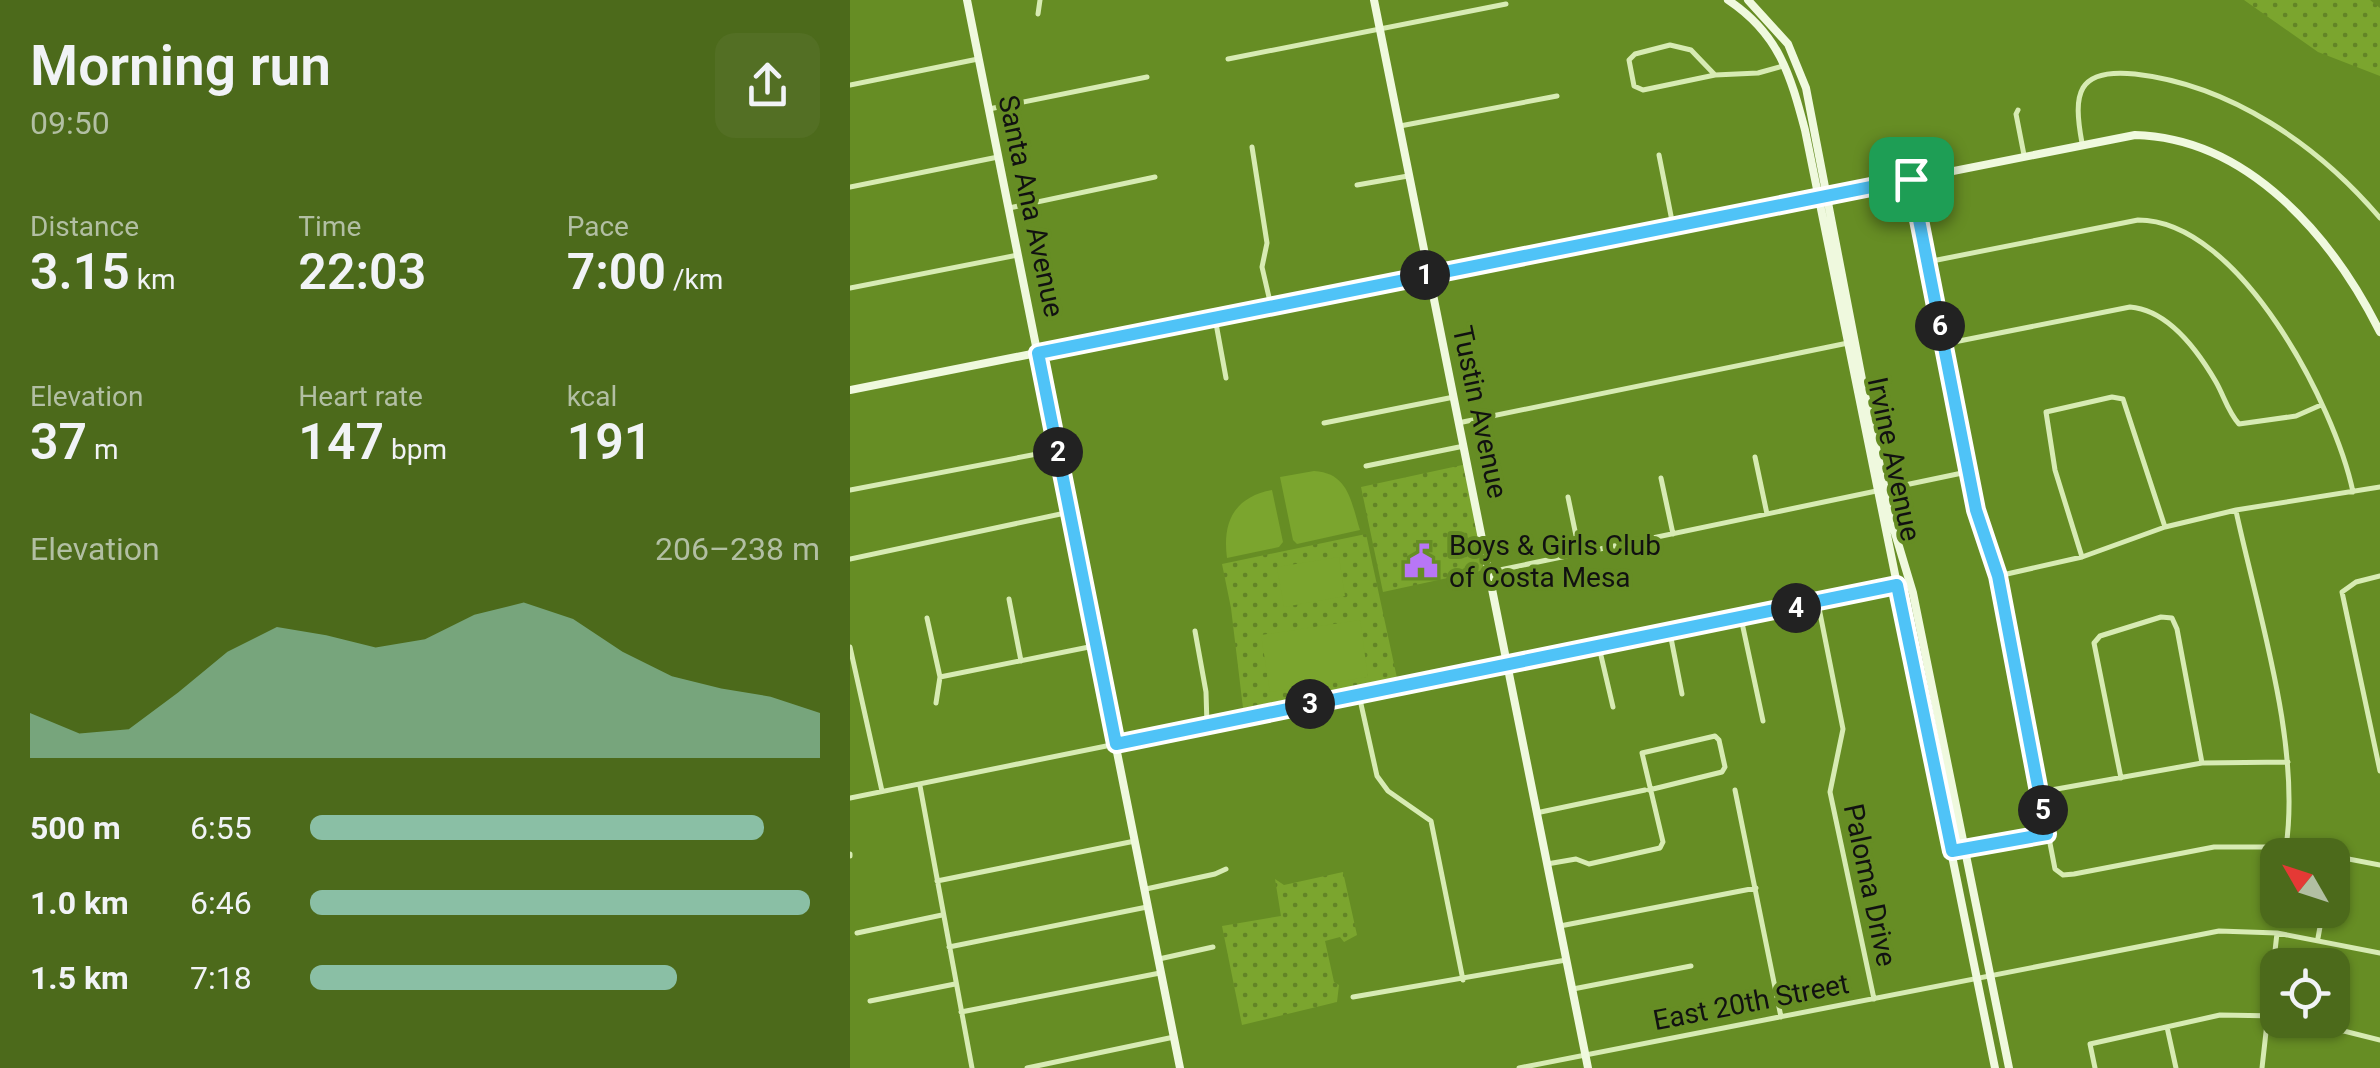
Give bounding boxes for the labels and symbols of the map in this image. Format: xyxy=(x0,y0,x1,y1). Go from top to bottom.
street label: Santa Ana Avenue xyxy=(991,92,1071,320)
pin xyxy=(1869,137,1954,222)
pin: 1 xyxy=(1400,250,1450,300)
pin: 6 xyxy=(1915,301,1965,351)
street label: Tustin Avenue xyxy=(1446,323,1514,501)
street label: Irvine Avenue xyxy=(1861,374,1927,544)
pin: 2 xyxy=(1033,427,1083,477)
place label: Boys & Girls Club of Costa Mesa xyxy=(1449,529,1661,594)
public building icon: Boys & Girls Club of Costa Mesa xyxy=(1402,542,1440,580)
pin: 4 xyxy=(1771,583,1821,633)
pin: 3 xyxy=(1285,679,1335,729)
pin: 5 xyxy=(2018,785,2068,835)
street label: Paloma Drive xyxy=(1837,801,1903,969)
north arrow xyxy=(2260,838,2350,928)
street label: East 20th Street xyxy=(1650,967,1852,1037)

